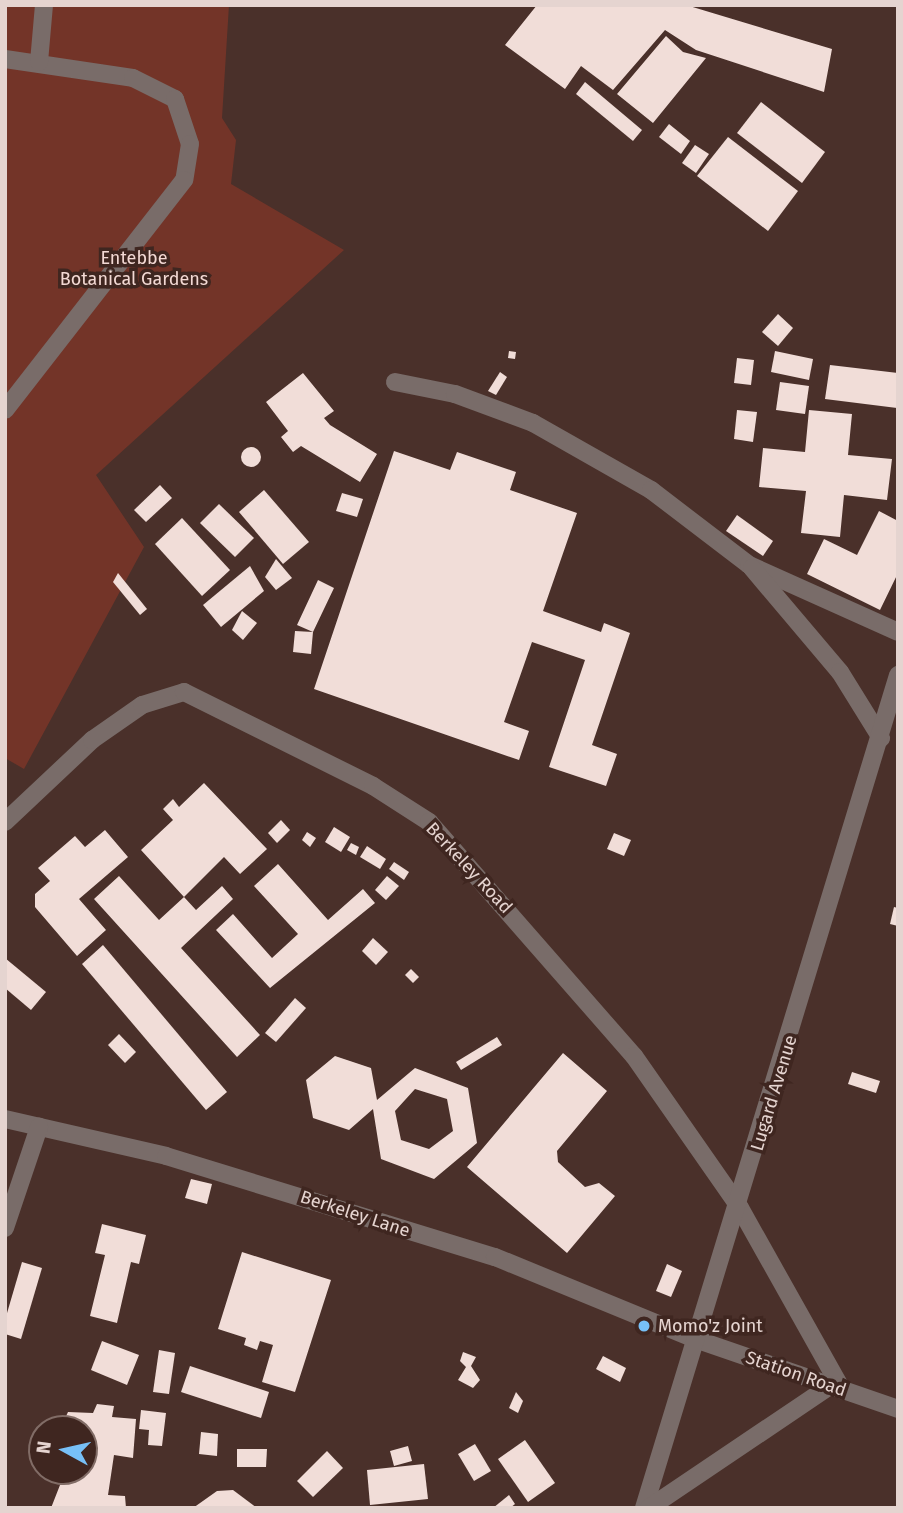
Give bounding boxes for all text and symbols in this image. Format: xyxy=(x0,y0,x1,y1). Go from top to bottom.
park label: Entebbe Botanical Gardens xyxy=(60,248,208,290)
street label: Berkeley Road xyxy=(421,818,517,918)
street label: Lugard Avenue xyxy=(746,1033,802,1153)
street label: Berkeley Lane xyxy=(297,1186,413,1242)
place label: Momo'z Joint xyxy=(658,1315,763,1337)
marker: Momo'z Joint xyxy=(636,1318,652,1334)
street label: Station Road xyxy=(743,1347,849,1401)
north arrow xyxy=(28,1415,98,1485)
text: N xyxy=(31,1439,56,1455)

